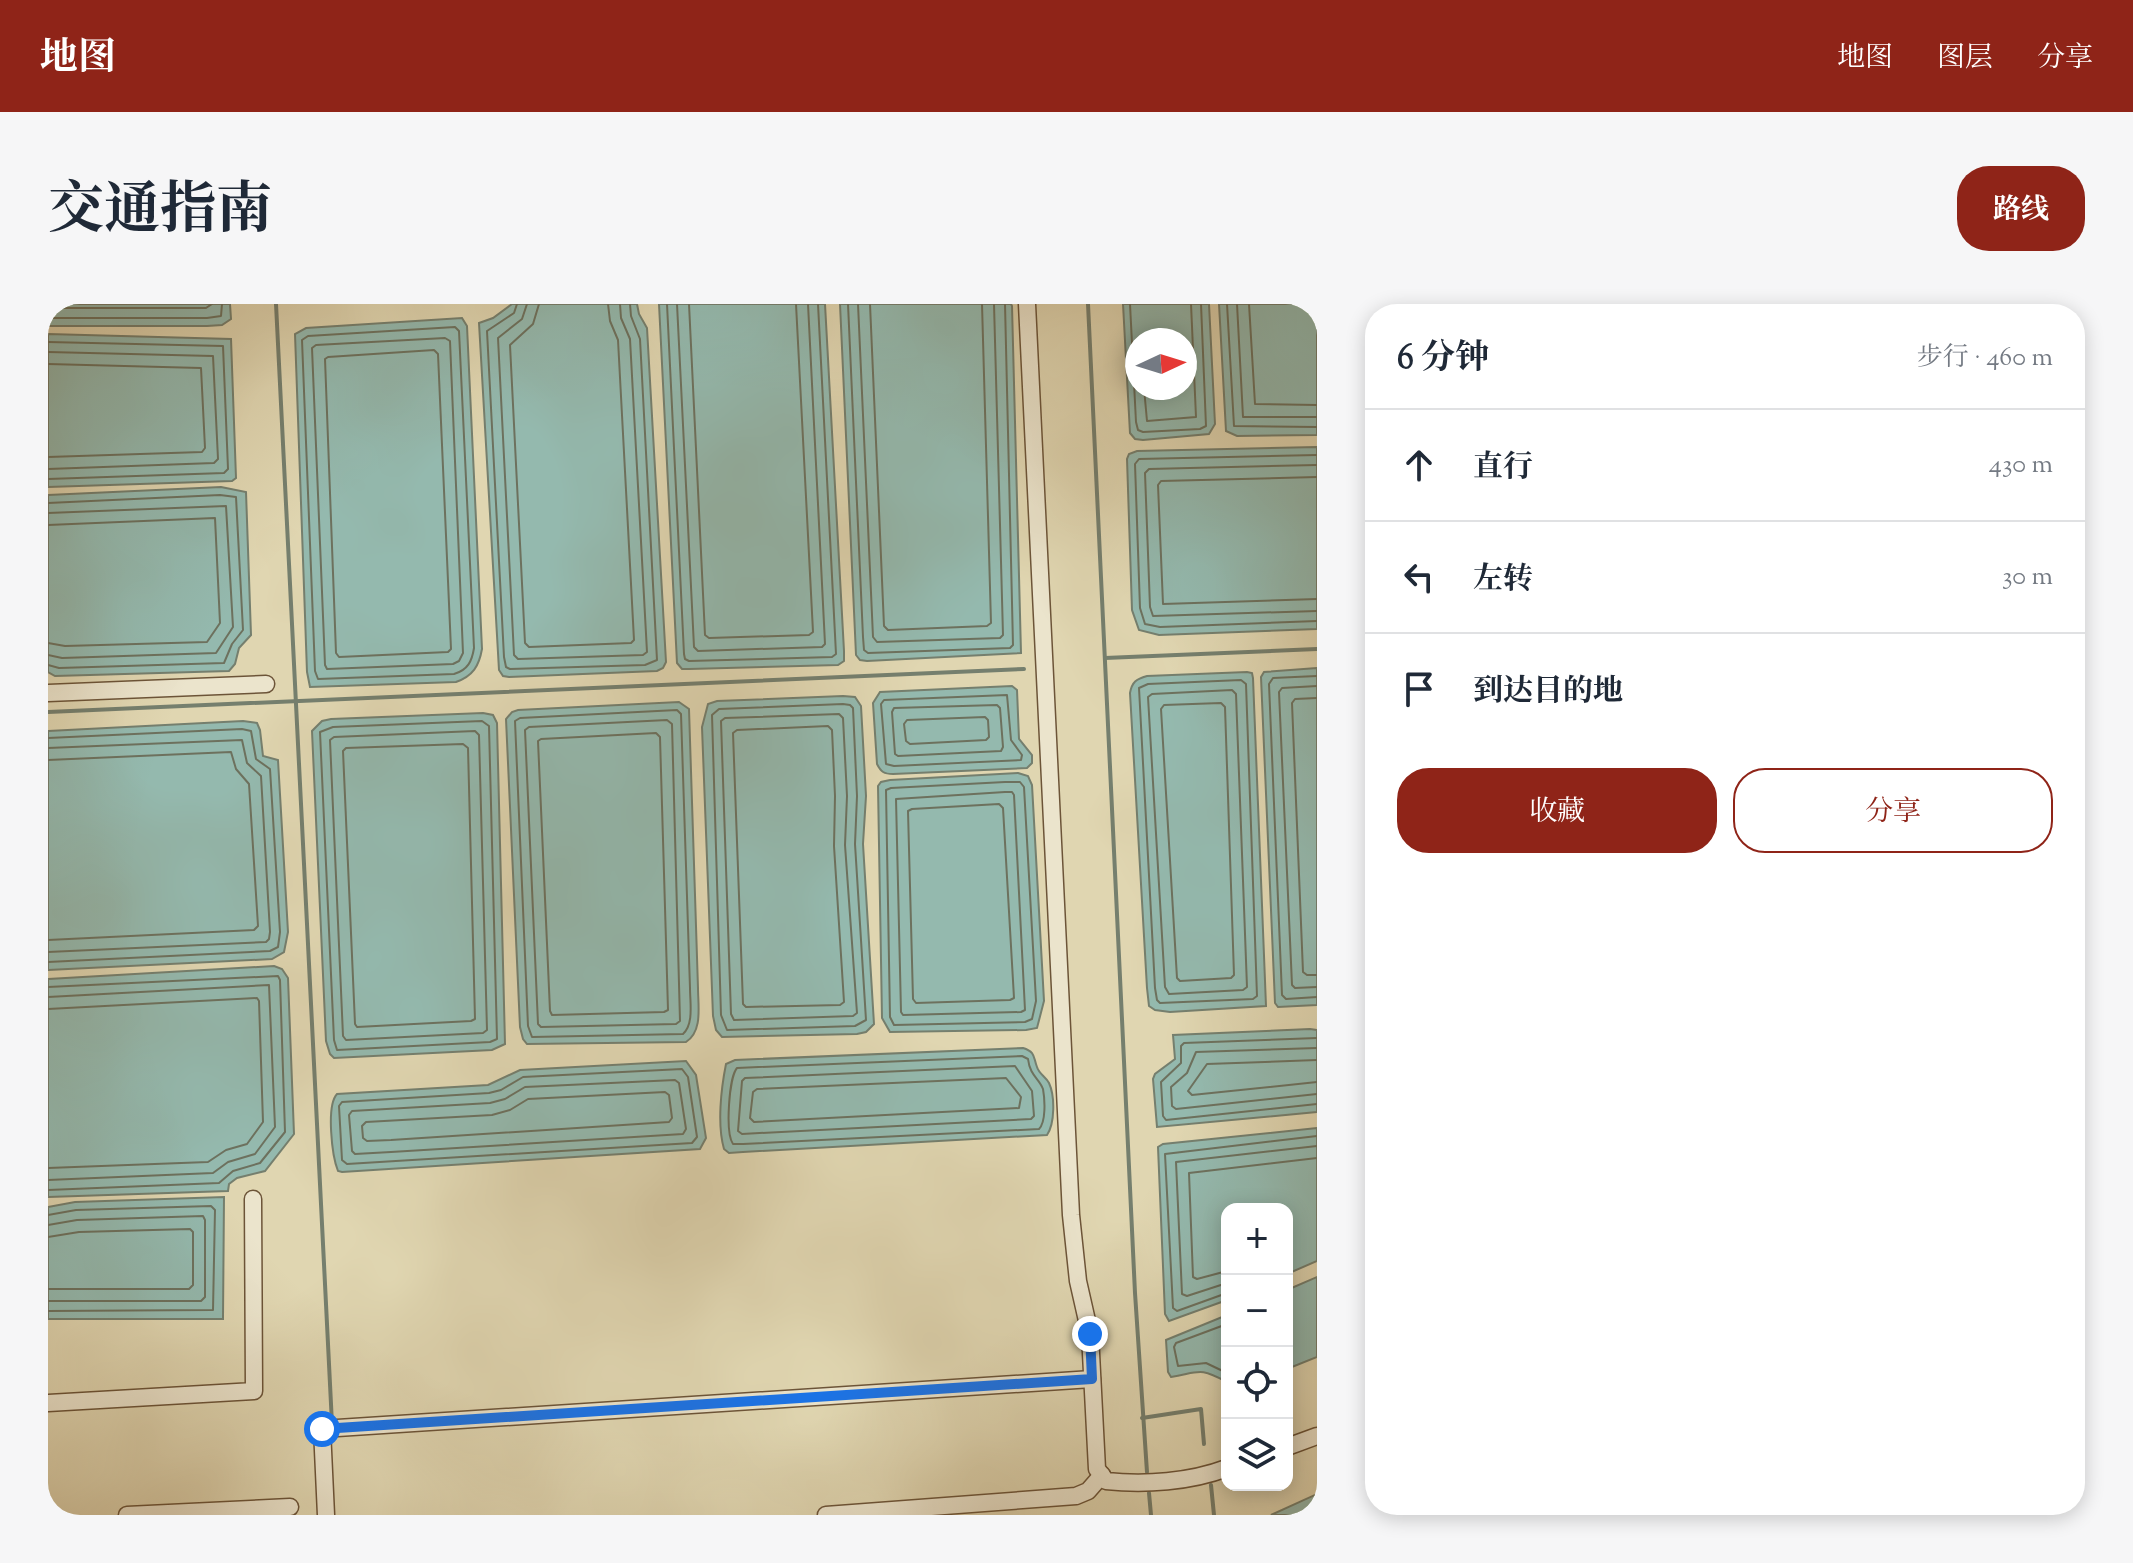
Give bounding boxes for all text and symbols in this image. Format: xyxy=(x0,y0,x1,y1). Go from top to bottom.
text: 地图 xyxy=(40,33,116,87)
text: 地图 xyxy=(1837,39,1893,79)
text: 图层 xyxy=(1937,39,1993,79)
text: 分享 xyxy=(2037,39,2093,79)
button: 路线 xyxy=(1957,166,2085,251)
text: 交通指南 xyxy=(48,173,272,254)
north arrow xyxy=(1125,328,1197,400)
text: 6 分钟 xyxy=(1397,335,1489,384)
text: 步行 · 460 m xyxy=(1917,340,2053,377)
icon: ahead xyxy=(1397,443,1441,487)
text: 直行 xyxy=(1473,447,1533,490)
text: 430 m xyxy=(1989,447,2053,484)
icon: left xyxy=(1397,555,1441,599)
text: 左转 xyxy=(1473,559,1533,602)
text: 30 m xyxy=(2002,559,2053,596)
icon: arrive xyxy=(1397,667,1441,711)
text: 到达目的地 xyxy=(1473,671,1623,714)
button: 收藏 xyxy=(1397,768,1717,853)
button: 分享 xyxy=(1733,768,2053,853)
map controls xyxy=(1221,1203,1293,1491)
button: + xyxy=(1221,1203,1293,1275)
button: − xyxy=(1221,1275,1293,1347)
route end xyxy=(1072,1316,1108,1352)
button: locate xyxy=(1221,1347,1293,1419)
route start xyxy=(304,1411,340,1447)
button: layers xyxy=(1221,1419,1293,1491)

